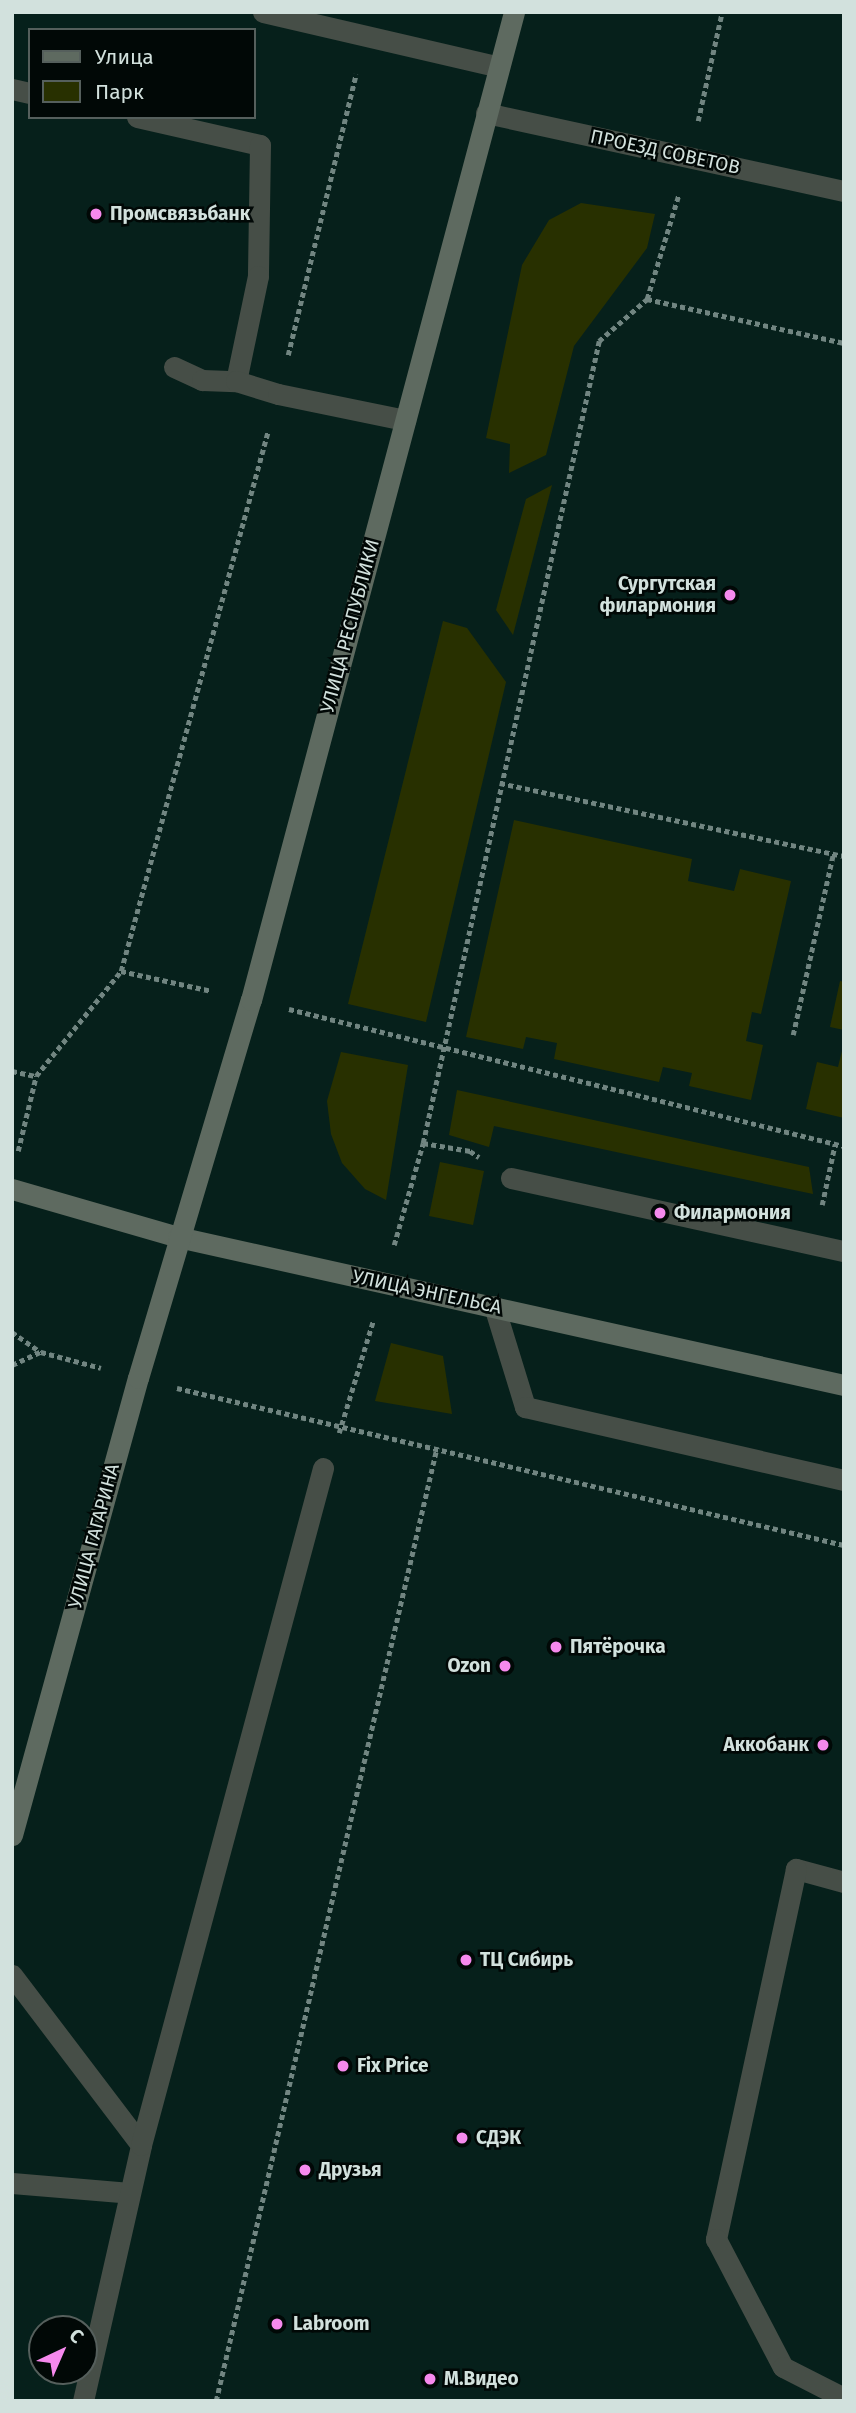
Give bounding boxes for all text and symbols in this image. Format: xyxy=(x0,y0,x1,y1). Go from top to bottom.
legend xyxy=(28,28,256,119)
text: Улица xyxy=(95,44,154,70)
text: Парк xyxy=(95,79,144,105)
street label: ПРОЕЗД СОВЕТОВ xyxy=(588,125,742,179)
place label: Промсвязьбанк xyxy=(110,203,250,225)
marker: Промсвязьбанк xyxy=(88,206,104,222)
street label: УЛИЦА РЕСПУБЛИКИ xyxy=(316,537,384,715)
place label: Сургутская филармония xyxy=(599,573,716,617)
marker: Сургутская филармония xyxy=(722,587,738,603)
place label: Филармония xyxy=(674,1202,791,1224)
marker: Филармония xyxy=(652,1205,668,1221)
street label: УЛИЦА ЭНГЕЛЬСА xyxy=(350,1265,504,1319)
street label: УЛИЦА ГАГАРИНА xyxy=(64,1461,124,1611)
place label: Пятёрочка xyxy=(570,1636,666,1658)
marker: Пятёрочка xyxy=(548,1639,564,1655)
place label: Ozon xyxy=(447,1655,491,1677)
marker: Ozon xyxy=(497,1658,513,1674)
place label: Аккобанк xyxy=(723,1734,809,1756)
marker: Аккобанк xyxy=(815,1737,831,1753)
place label: ТЦ Сибирь xyxy=(480,1949,573,1971)
marker: ТЦ Сибирь xyxy=(458,1952,474,1968)
place label: Fix Price xyxy=(357,2055,428,2077)
marker: Fix Price xyxy=(335,2058,351,2074)
place label: СДЭК xyxy=(476,2127,521,2149)
marker: СДЭК xyxy=(454,2130,470,2146)
place label: Друзья xyxy=(319,2159,382,2181)
marker: Друзья xyxy=(297,2162,313,2178)
place label: Labroom xyxy=(293,2313,370,2335)
marker: Labroom xyxy=(267,2314,287,2334)
north arrow xyxy=(28,2315,98,2385)
text: С xyxy=(65,2324,88,2348)
place label: М.Видео xyxy=(444,2368,518,2390)
marker: М.Видео xyxy=(422,2371,438,2387)

